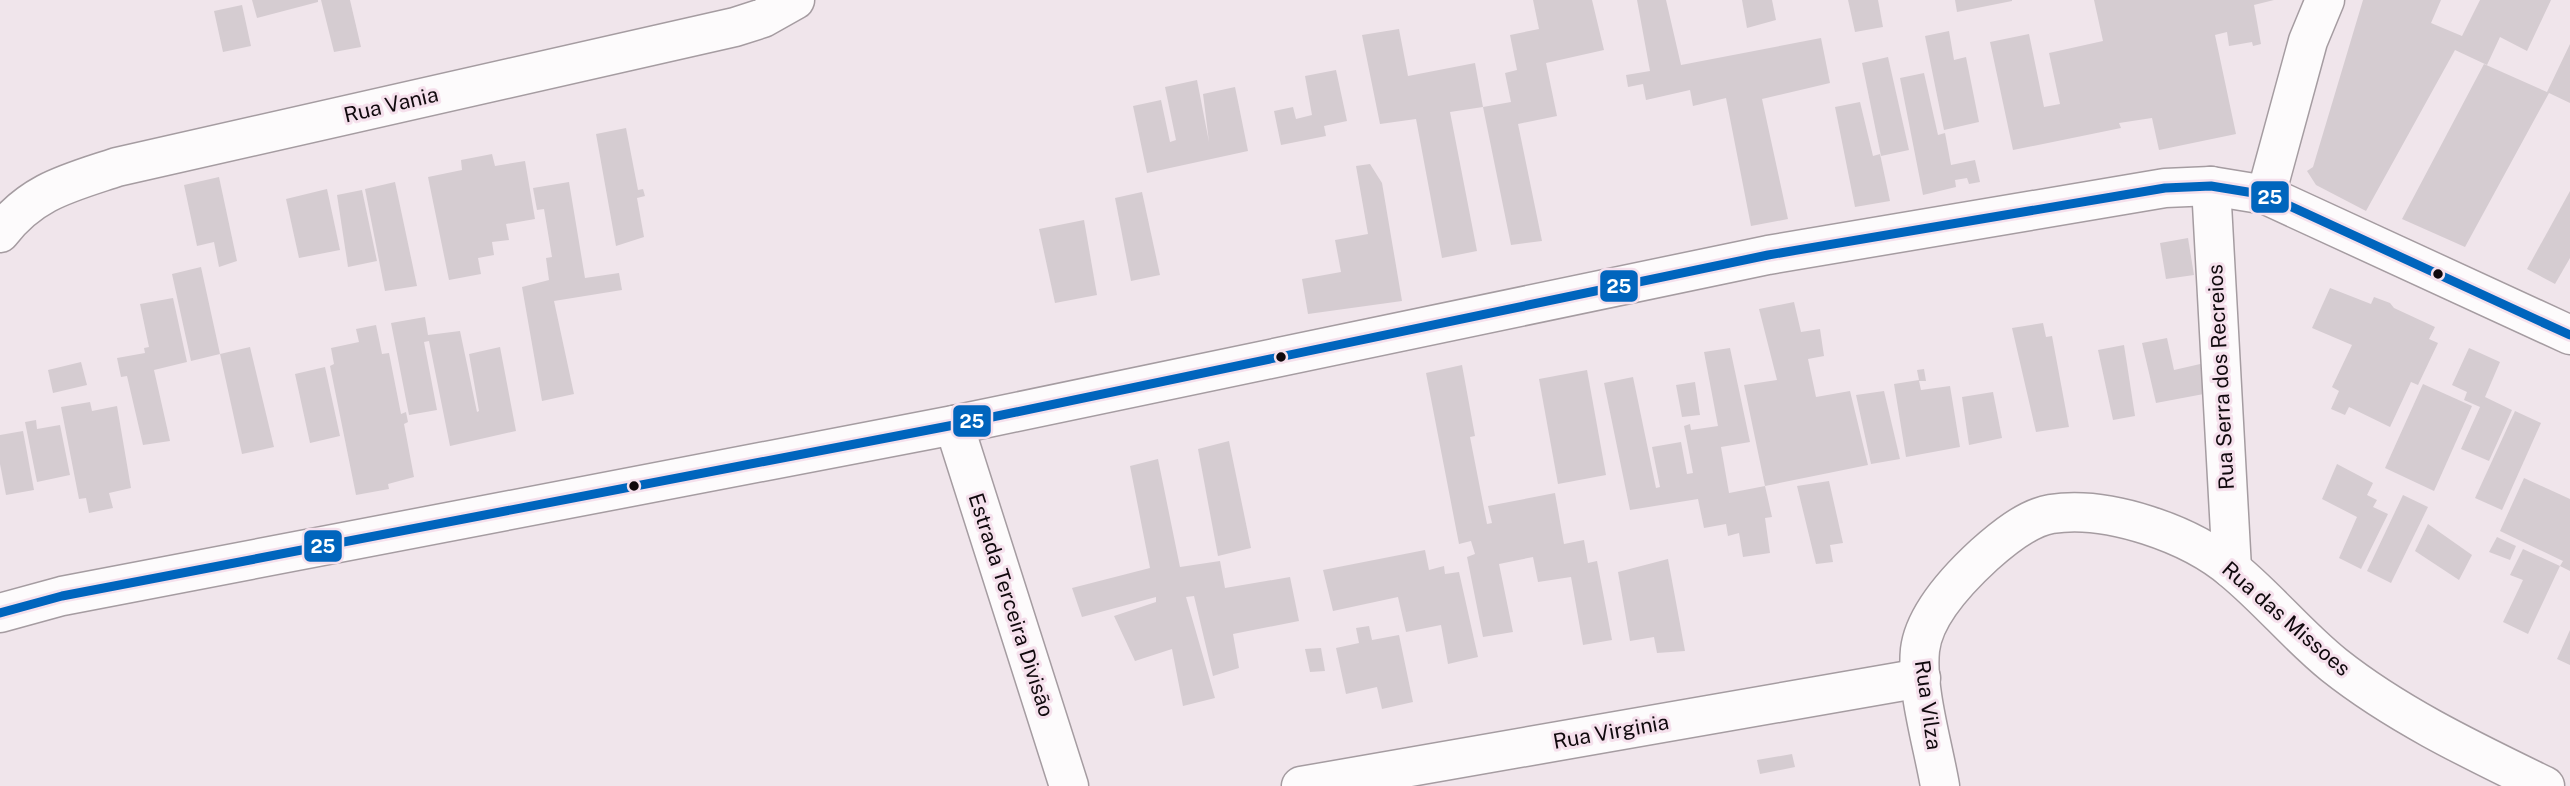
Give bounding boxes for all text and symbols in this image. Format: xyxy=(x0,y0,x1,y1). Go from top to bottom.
street label: Rua Vania xyxy=(341,82,441,128)
line badge: 25 xyxy=(2250,180,2290,214)
text: 25 xyxy=(2258,186,2282,208)
street label: Rua Serra dos Recreios xyxy=(2202,264,2239,491)
unlabelled marker xyxy=(2431,267,2445,281)
line badge: 25 xyxy=(1599,269,1639,303)
text: 25 xyxy=(1607,275,1631,297)
unlabelled marker xyxy=(1274,350,1288,364)
line badge: 25 xyxy=(952,404,992,438)
text: 25 xyxy=(960,410,984,432)
unlabelled marker xyxy=(627,479,641,493)
street label: Estrada Terceira Divisão xyxy=(963,490,1059,720)
line badge: 25 xyxy=(303,529,343,563)
text: 25 xyxy=(311,535,335,557)
street label: Rua das Missoes xyxy=(2217,556,2356,681)
street label: Rua Vilza xyxy=(1910,659,1947,751)
street label: Rua Virginia xyxy=(1551,709,1671,754)

